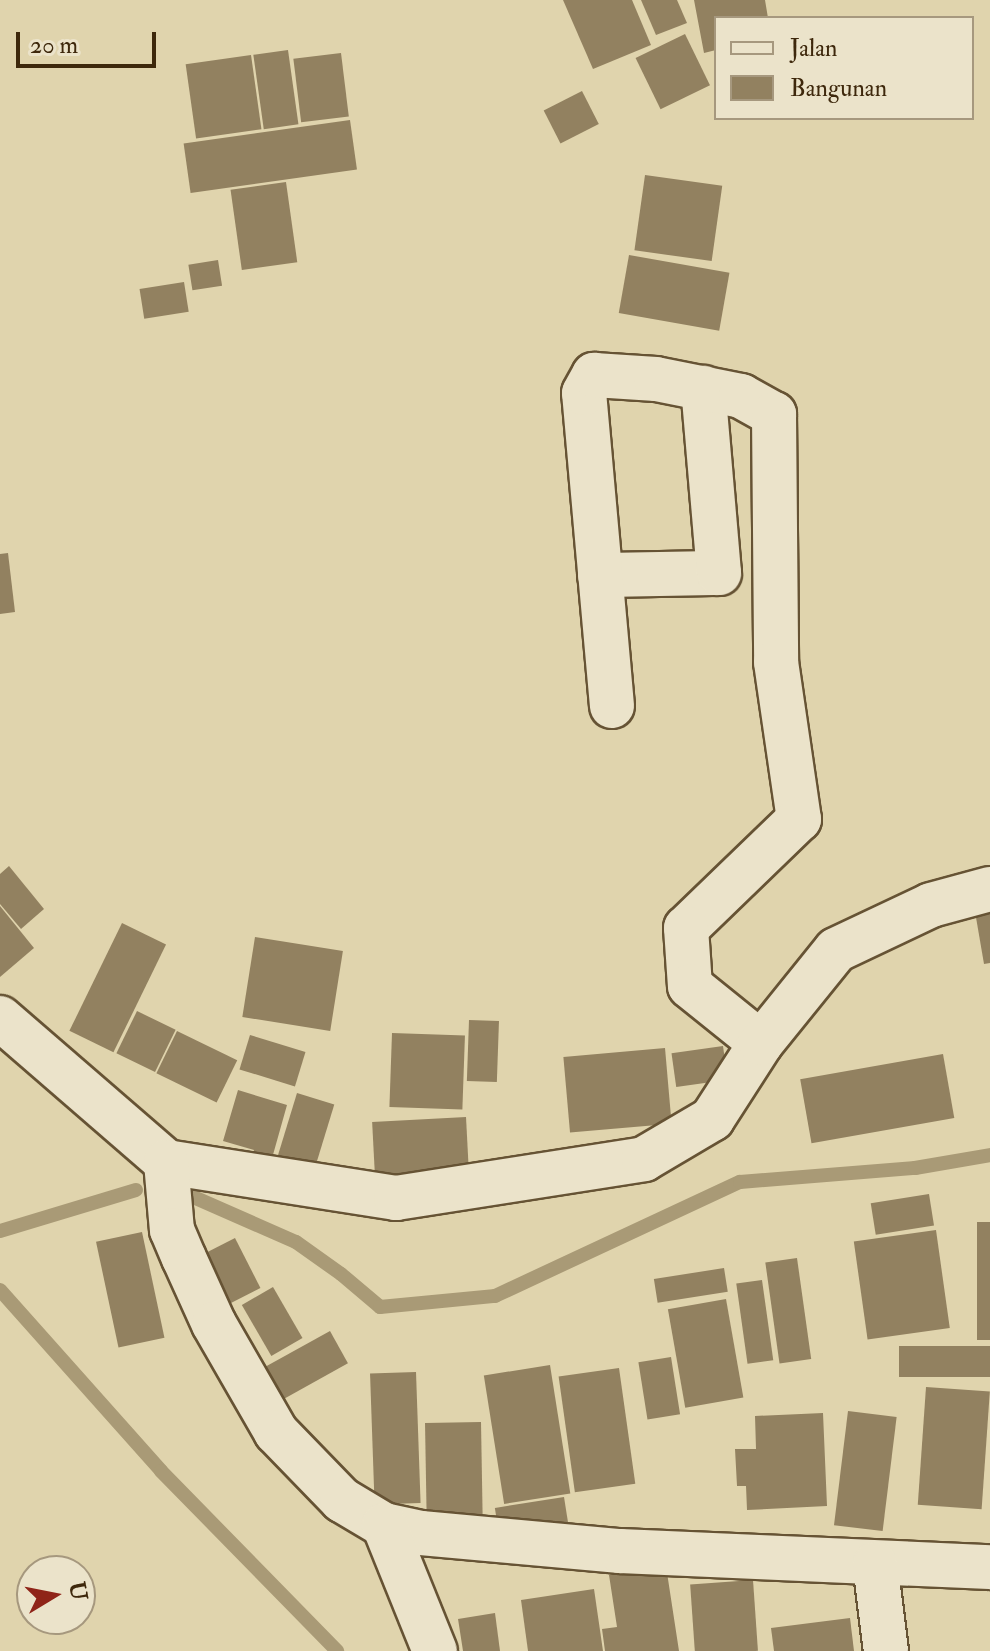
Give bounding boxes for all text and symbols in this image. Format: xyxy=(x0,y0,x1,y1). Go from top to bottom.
scale bar xyxy=(20,16,160,66)
legend xyxy=(714,16,974,120)
text: 20 m xyxy=(30,30,78,61)
text: Jalan xyxy=(790,33,837,64)
text: Bangunan xyxy=(790,73,887,104)
north arrow xyxy=(16,1555,96,1635)
text: U xyxy=(62,1580,93,1603)

